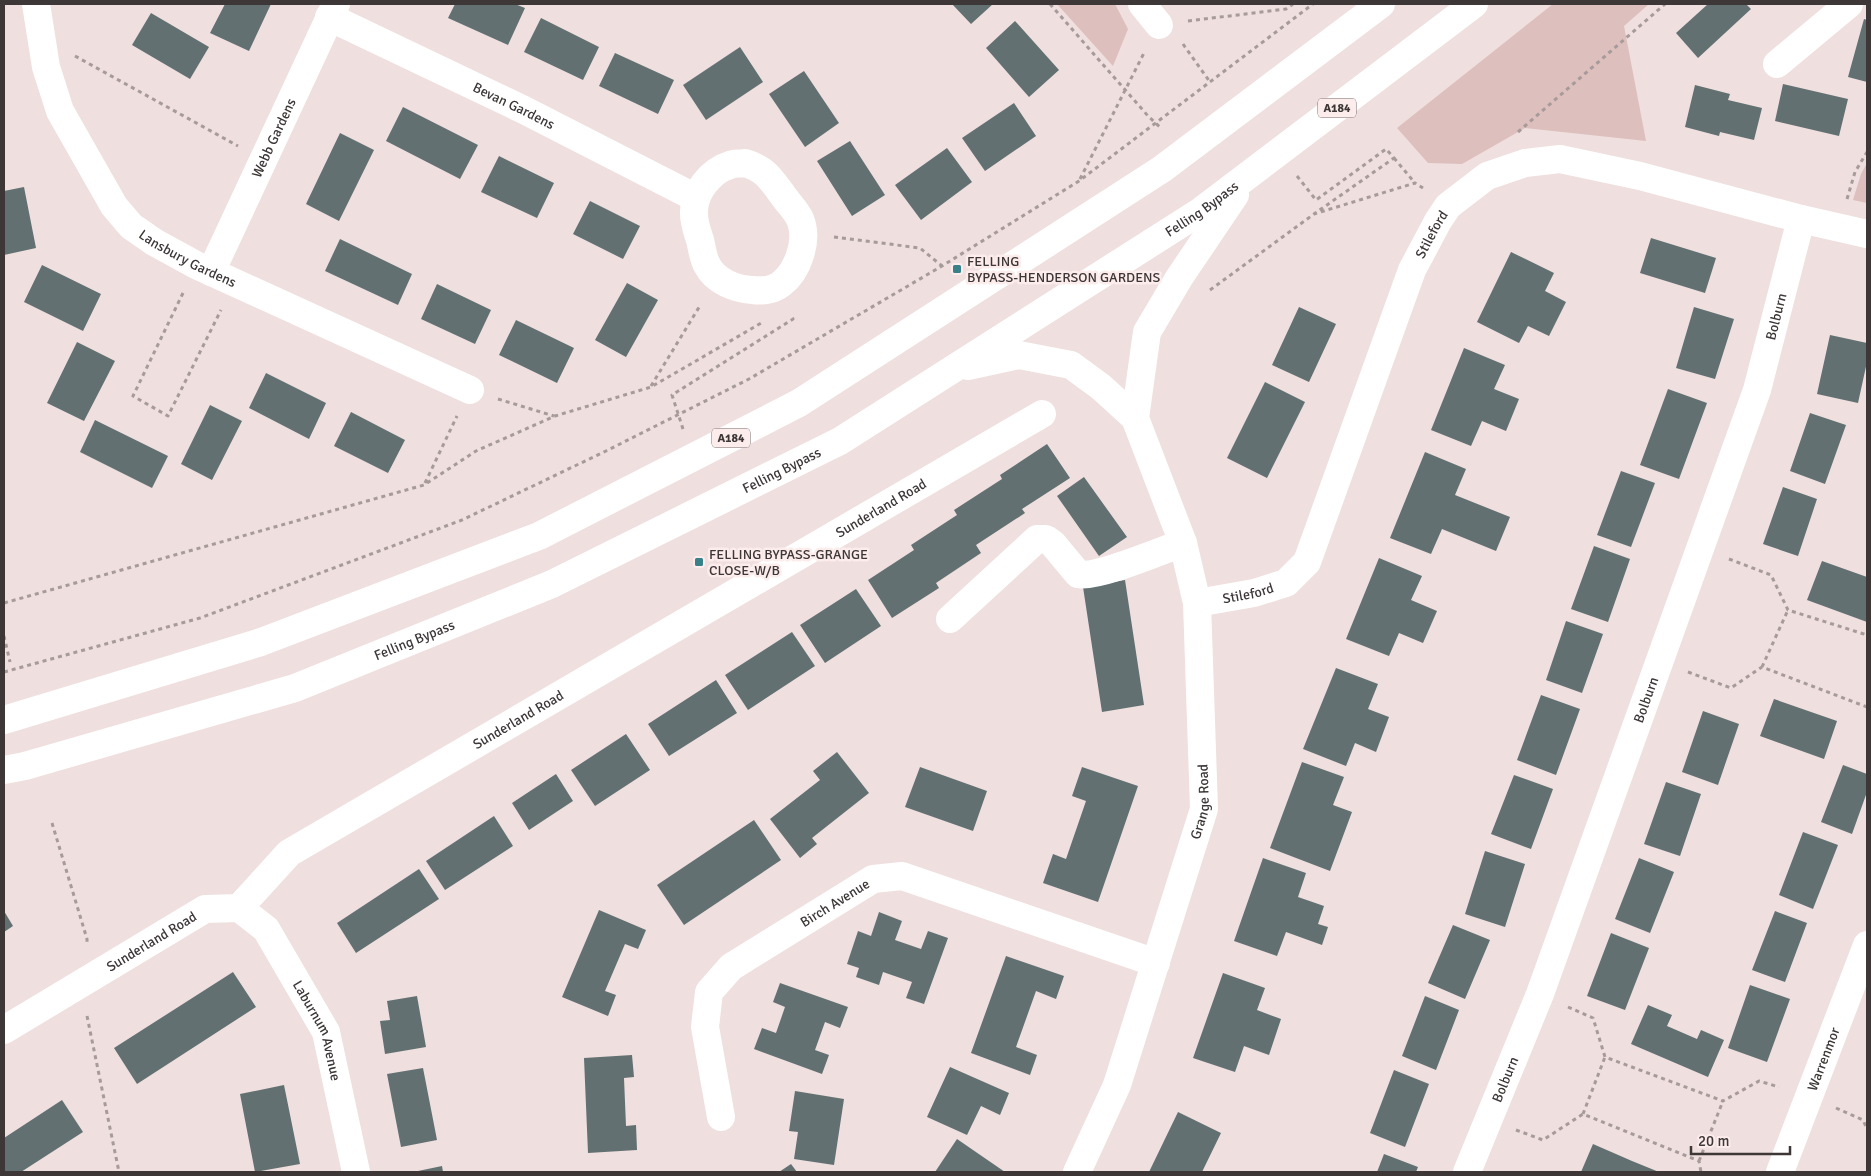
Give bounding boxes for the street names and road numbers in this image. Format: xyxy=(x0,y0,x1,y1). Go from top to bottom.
street label: Bevan Gardens xyxy=(470,78,558,133)
street label: Webb Gardens xyxy=(248,95,299,180)
road number: A184 xyxy=(1318,99,1356,118)
street label: Felling Bypass xyxy=(1162,177,1242,240)
street label: Stileford xyxy=(1411,207,1451,261)
street label: Lansbury Gardens xyxy=(136,226,239,291)
street label: Bolburn xyxy=(1762,291,1790,342)
road number: A184 xyxy=(712,428,750,448)
street label: Felling Bypass xyxy=(740,443,824,497)
street label: Sunderland Road xyxy=(832,475,929,541)
street label: Stileford xyxy=(1221,579,1276,607)
street label: Felling Bypass xyxy=(371,616,457,664)
street label: Bolburn xyxy=(1630,674,1662,725)
street label: Sunderland Road xyxy=(470,686,566,753)
street label: Grange Road xyxy=(1186,764,1213,841)
street label: Birch Avenue xyxy=(797,875,873,931)
street label: Sunderland Road xyxy=(103,908,199,975)
street label: Laburnum Avenue xyxy=(289,977,345,1082)
street label: Warrenmor xyxy=(1803,1024,1843,1093)
street label: Bolburn xyxy=(1488,1054,1522,1105)

